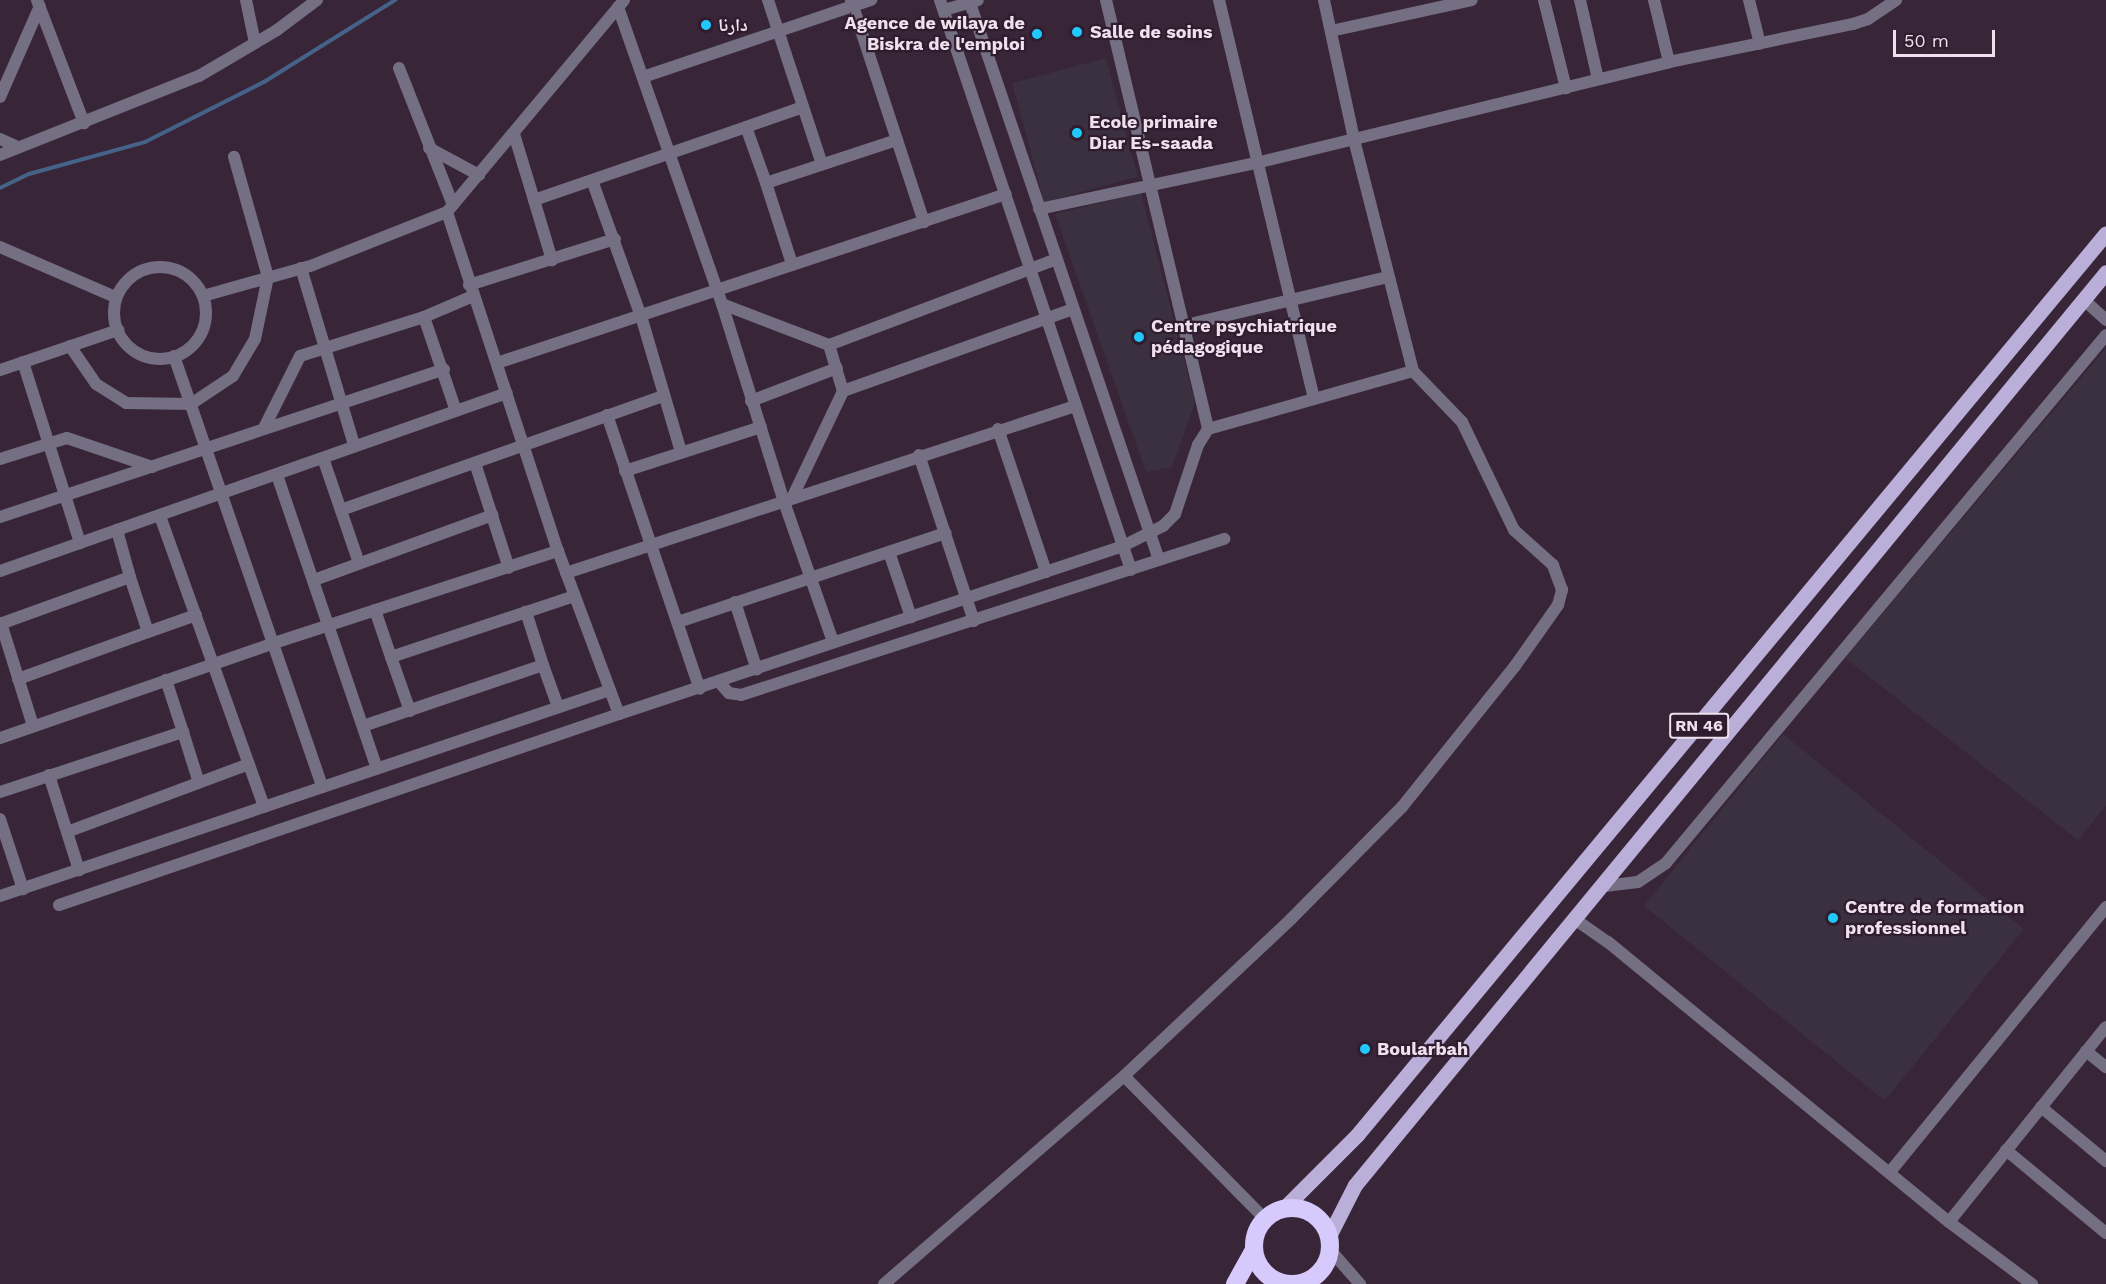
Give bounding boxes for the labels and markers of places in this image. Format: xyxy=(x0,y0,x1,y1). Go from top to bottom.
place label: Agence de wilaya de Biskra de l'emploi xyxy=(844,13,1025,56)
place label: دارنا xyxy=(718,14,748,36)
marker: دارنا xyxy=(699,18,713,32)
place label: Salle de soins xyxy=(1090,21,1212,43)
marker: Salle de soins xyxy=(1068,23,1086,41)
marker: Agence de wilaya de Biskra de l'emploi xyxy=(1030,27,1044,41)
place label: Ecole primaire Diar Es-saada xyxy=(1089,112,1218,154)
marker: Ecole primaire Diar Es-saada xyxy=(1070,126,1084,140)
place label: Centre psychiatrique pédagogique xyxy=(1151,316,1337,358)
marker: Centre psychiatrique pédagogique xyxy=(1132,330,1146,344)
place label: Centre de formation professionnel xyxy=(1845,897,2025,940)
marker: Centre de formation professionnel xyxy=(1826,911,1840,925)
place label: Boularbah xyxy=(1377,1038,1468,1060)
marker: Boularbah xyxy=(1358,1042,1372,1056)

